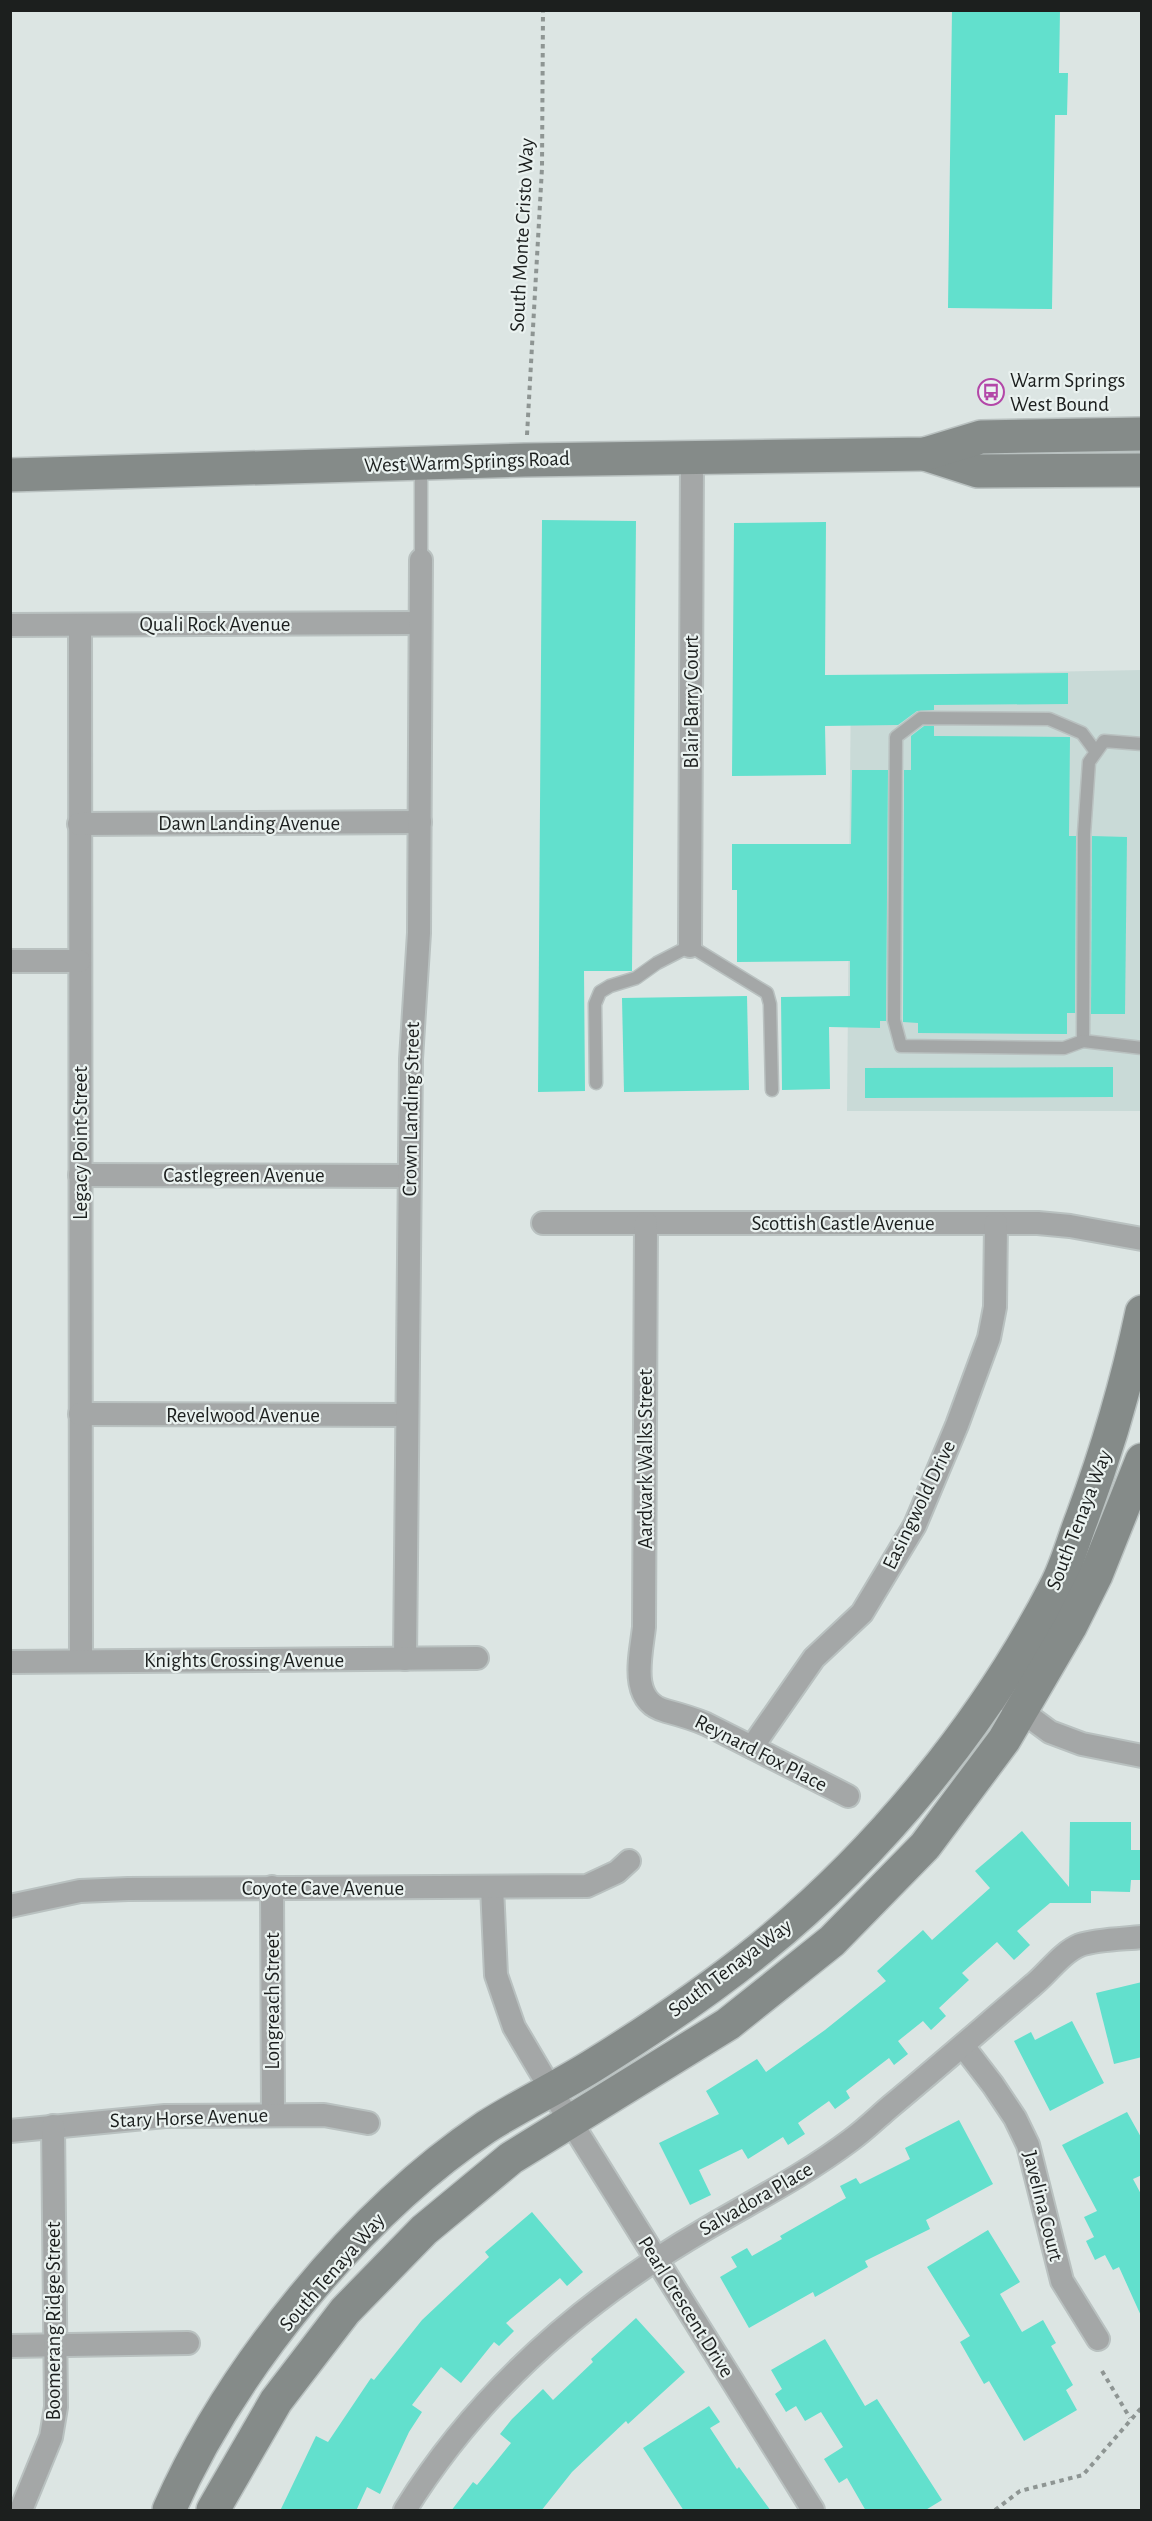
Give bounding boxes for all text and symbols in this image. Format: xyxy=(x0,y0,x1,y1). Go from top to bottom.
street label: South Monte Cristo Way xyxy=(506,137,538,333)
place label: Warm Springs West Bound xyxy=(1010,370,1125,415)
bus stop icon: Warm Springs West Bound xyxy=(976,377,1006,407)
street label: West Warm Springs Road xyxy=(364,448,570,476)
street label: Quali Rock Avenue xyxy=(139,614,291,635)
street label: Blair Barry Court xyxy=(681,635,702,769)
street label: Dawn Landing Avenue xyxy=(158,813,340,834)
street label: Crown Landing Street xyxy=(399,1021,423,1197)
street label: Legacy Point Street xyxy=(70,1066,91,1220)
street label: Castlegreen Avenue xyxy=(163,1165,325,1186)
street label: Scottish Castle Avenue xyxy=(751,1213,935,1234)
street label: Aardvark Walks Street xyxy=(635,1369,656,1549)
street label: Revelwood Avenue xyxy=(166,1405,320,1426)
street label: Easingwold Drive xyxy=(879,1437,959,1573)
street label: South Tenaya Way xyxy=(1043,1447,1115,1593)
street label: Knights Crossing Avenue xyxy=(144,1650,344,1671)
street label: Reynard Fox Place xyxy=(691,1711,831,1795)
street label: Coyote Cave Avenue xyxy=(242,1878,404,1899)
street label: South Tenaya Way xyxy=(664,1915,796,2021)
street label: Longreach Street xyxy=(262,1932,283,2070)
street label: Stary Horse Avenue xyxy=(109,2105,269,2131)
street label: Javelina Court xyxy=(1019,2149,1067,2264)
street label: Salvadora Place xyxy=(696,2158,816,2240)
street label: South Tenaya Way xyxy=(275,2209,389,2335)
street label: Boomerang Ridge Street xyxy=(43,2221,64,2420)
street label: Pearl Crescent Drive xyxy=(634,2233,738,2381)

